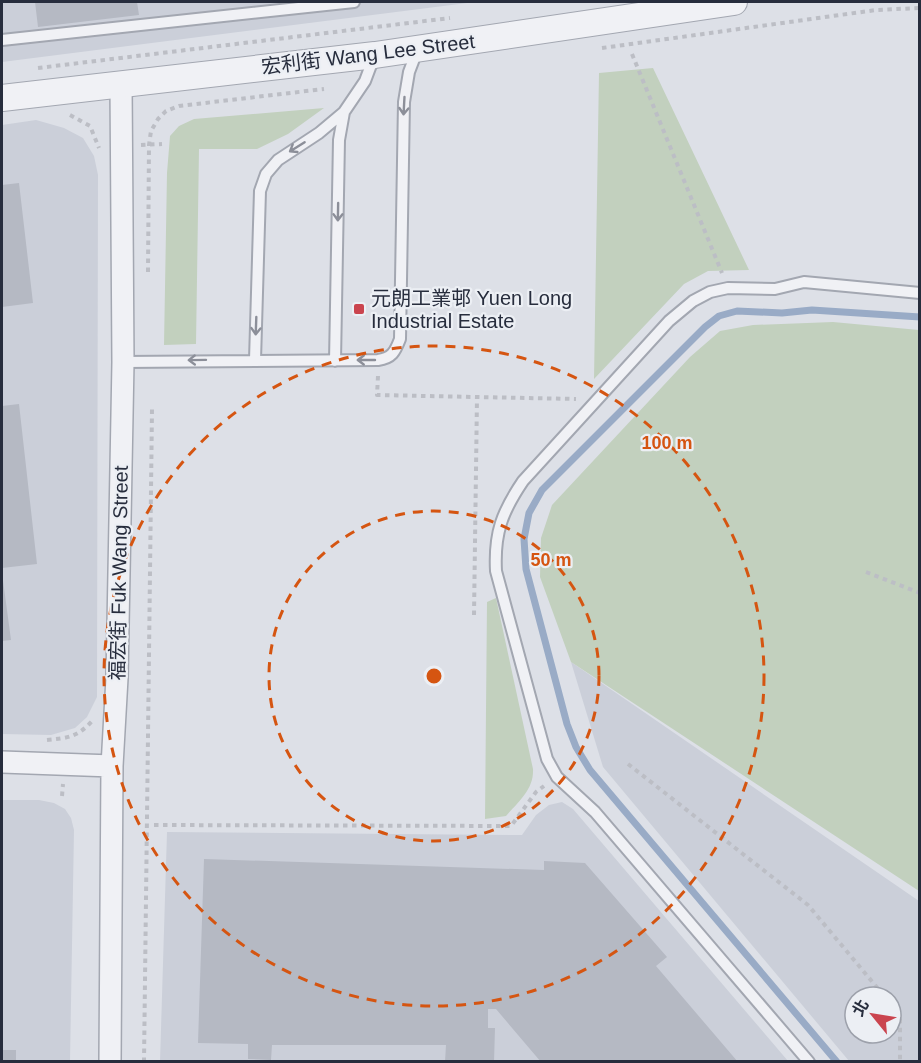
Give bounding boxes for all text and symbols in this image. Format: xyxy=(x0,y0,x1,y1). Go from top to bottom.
street label: 宏利街 Wang Lee Street xyxy=(260,30,476,78)
one-way arrow xyxy=(399,95,410,115)
one-way arrow xyxy=(289,141,306,153)
one-way arrow xyxy=(332,202,343,222)
place label: 元朗工業邨 Yuen Long Industrial Estate xyxy=(371,287,572,332)
marker: 元朗工業邨 Yuen Long Industrial Estate xyxy=(352,302,366,316)
one-way arrow xyxy=(250,316,262,336)
one-way arrow xyxy=(187,354,207,366)
one-way arrow xyxy=(357,354,377,366)
text: 100 m xyxy=(641,433,693,453)
street label: 福宏街 Fuk Wang Street xyxy=(106,465,132,681)
text: 50 m xyxy=(530,550,572,570)
centre of rings xyxy=(424,666,444,686)
north arrow xyxy=(843,985,903,1045)
text: 北 xyxy=(849,997,872,1019)

